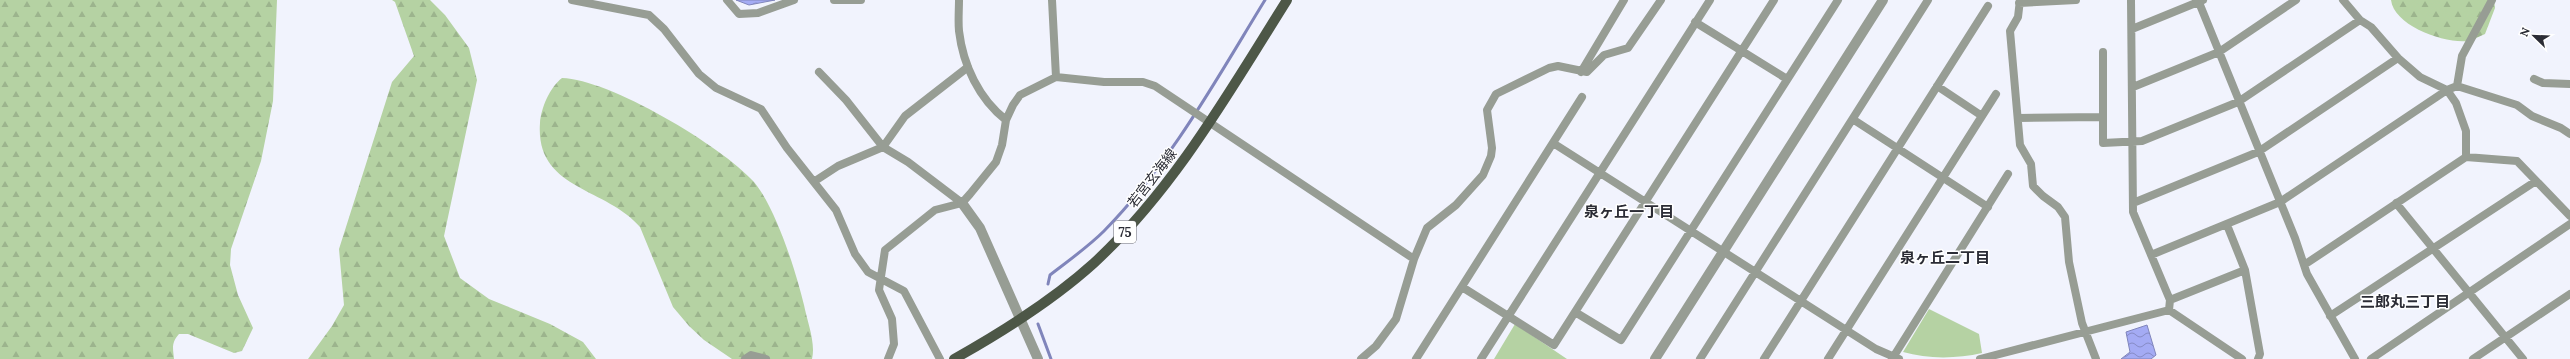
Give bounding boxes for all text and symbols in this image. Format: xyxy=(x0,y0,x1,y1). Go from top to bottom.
north arrow xyxy=(2514,16,2554,56)
text: N xyxy=(2517,25,2533,39)
street label: 若宮玄海線 xyxy=(1123,145,1181,211)
district label: 泉ヶ丘一丁目 xyxy=(1584,202,1674,221)
road number: 75 xyxy=(1114,221,1136,243)
district label: 泉ヶ丘二丁目 xyxy=(1900,248,1990,267)
district label: 三郎丸三丁目 xyxy=(2360,292,2450,311)

